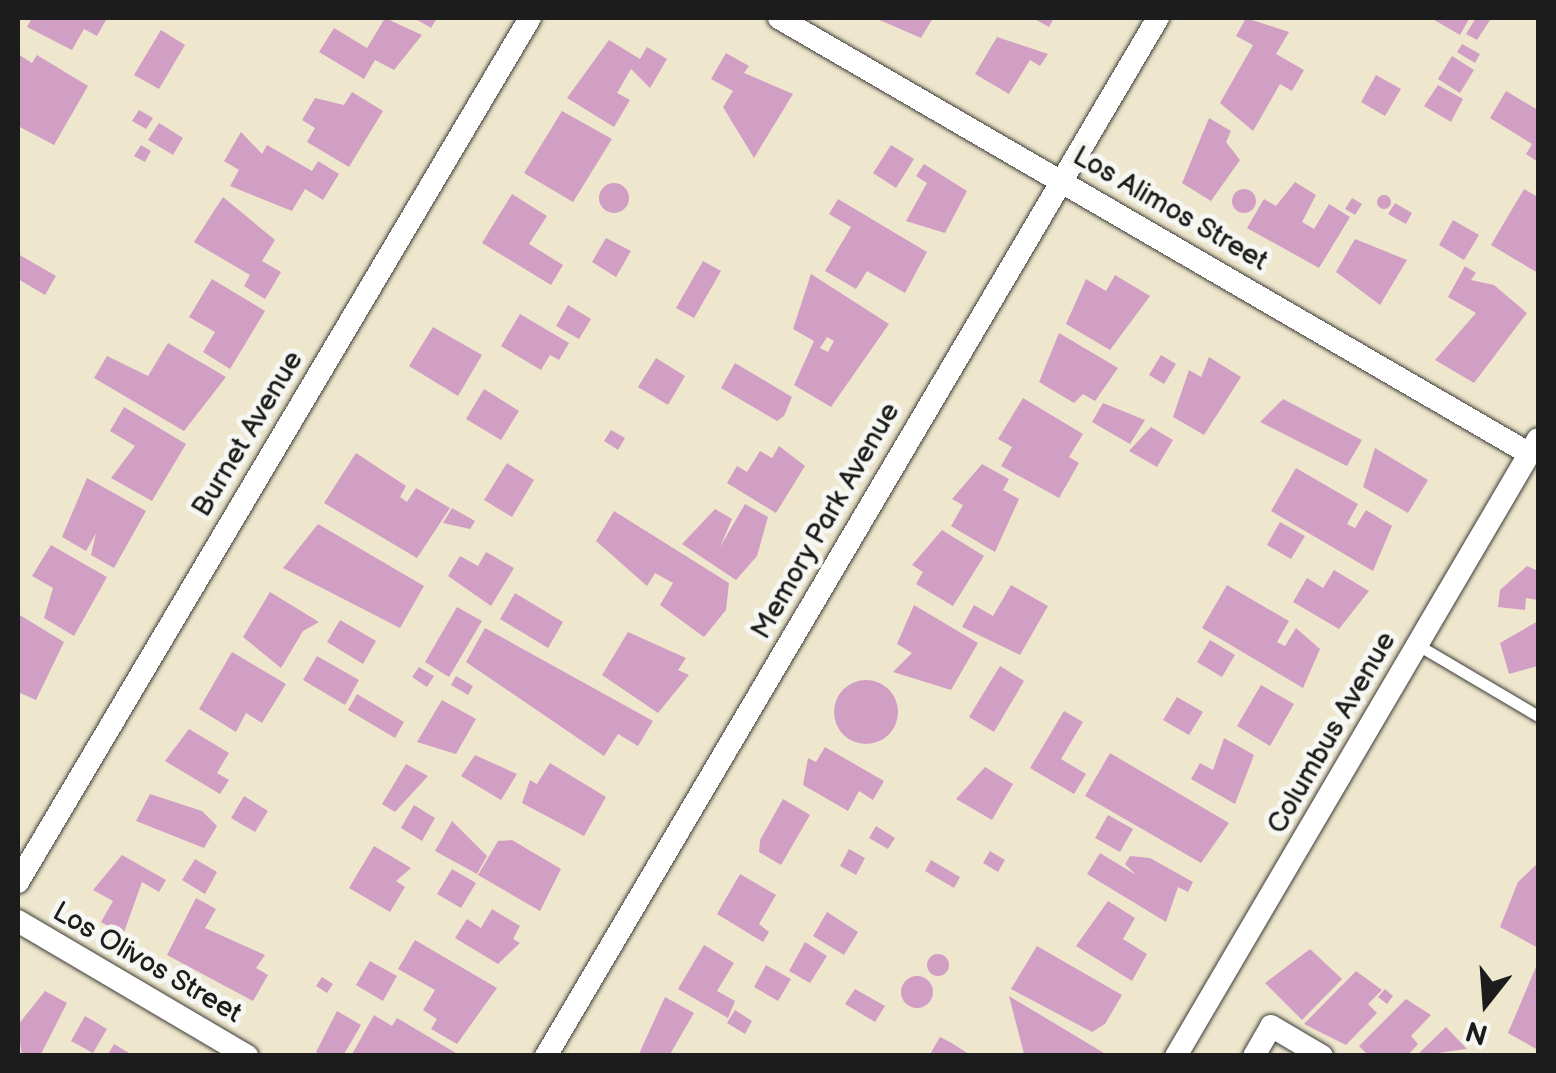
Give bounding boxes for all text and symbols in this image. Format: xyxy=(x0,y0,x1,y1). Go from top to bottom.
street label: Los Alimos Street xyxy=(1066,139,1274,279)
street label: Burnet Avenue xyxy=(185,345,311,523)
street label: Memory Park Avenue xyxy=(744,396,908,646)
street label: Columbus Avenue xyxy=(1261,626,1403,840)
street label: Los Olivos Street xyxy=(46,895,248,1031)
north arrow xyxy=(1436,953,1536,1053)
text: N xyxy=(1462,1013,1492,1051)

